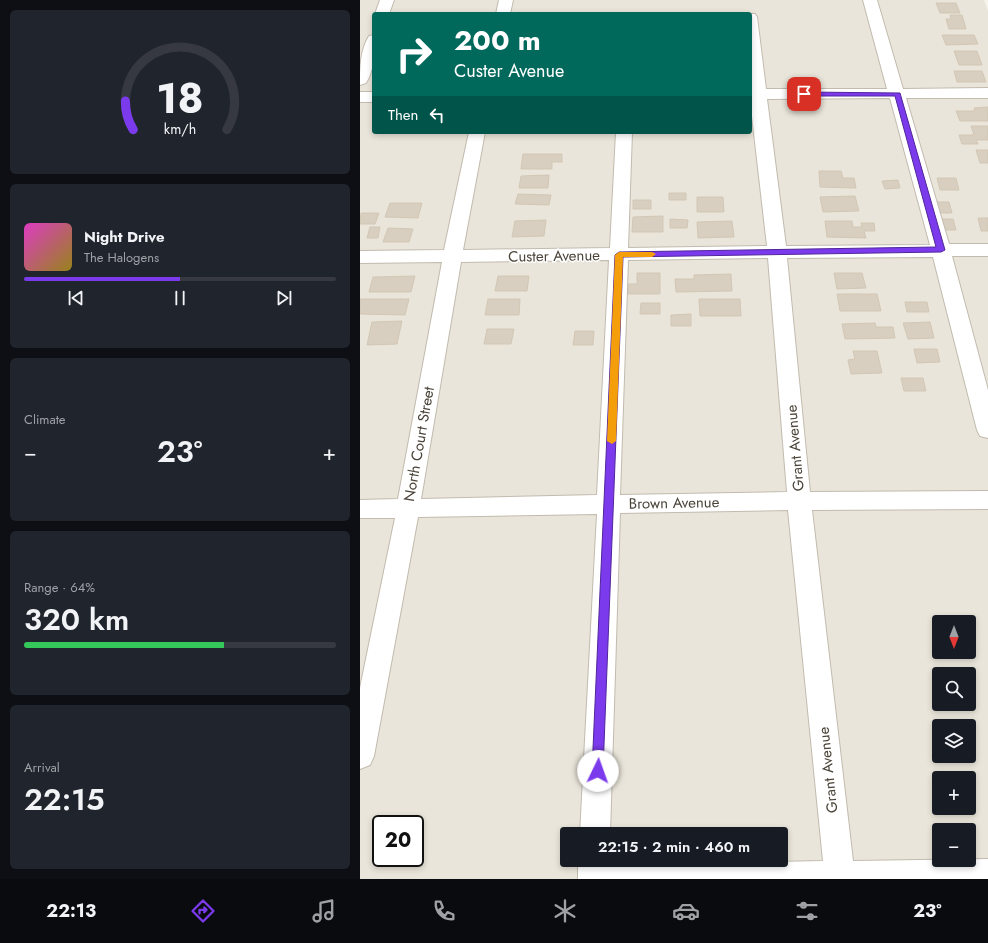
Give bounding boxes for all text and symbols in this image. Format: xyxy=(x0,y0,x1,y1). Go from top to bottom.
text: 200 m xyxy=(454,20,541,61)
icon: right xyxy=(388,28,440,80)
text: Custer Avenue xyxy=(454,58,564,84)
text: 18 xyxy=(156,68,204,129)
pin xyxy=(787,77,821,111)
icon: arrive xyxy=(793,83,815,105)
text: Then xyxy=(388,104,418,126)
icon: left xyxy=(426,104,448,126)
text: km/h xyxy=(164,118,196,138)
text: Night Drive xyxy=(84,226,165,248)
street label: Custer Avenue xyxy=(508,244,600,268)
text: The Halogens xyxy=(84,248,159,267)
icon: previous xyxy=(65,287,87,309)
icon: pause xyxy=(169,287,191,309)
icon: next xyxy=(273,287,295,309)
street label: North Court Street xyxy=(398,384,440,503)
street label: Grant Avenue xyxy=(780,404,810,492)
text: Climate xyxy=(24,410,65,429)
text: 23° xyxy=(157,430,202,473)
text: − xyxy=(24,436,37,468)
text: + xyxy=(322,436,336,468)
street label: Brown Avenue xyxy=(629,491,720,515)
text: Range · 64% xyxy=(24,578,95,597)
text: 320 km xyxy=(24,598,129,641)
north arrow xyxy=(932,615,976,659)
map controls xyxy=(932,615,976,867)
button: search xyxy=(932,667,976,711)
button: layers xyxy=(932,719,976,763)
street label: Grant Avenue xyxy=(813,725,843,814)
position arrow xyxy=(577,750,619,792)
text: Arrival xyxy=(24,758,60,777)
button: + xyxy=(932,771,976,815)
text: 22:15 xyxy=(24,778,105,821)
speed limit sign: 20 xyxy=(372,815,424,867)
button: − xyxy=(932,823,976,867)
text: 22:15 · 2 min · 460 m xyxy=(598,836,750,858)
icon: directions xyxy=(189,897,217,925)
icon: music xyxy=(310,897,338,925)
icon: phone xyxy=(430,897,458,925)
icon: climate xyxy=(551,897,579,925)
icon: car xyxy=(672,897,700,925)
icon: filters xyxy=(793,897,821,925)
text: 22:13 xyxy=(46,898,96,924)
text: 23° xyxy=(913,898,942,924)

